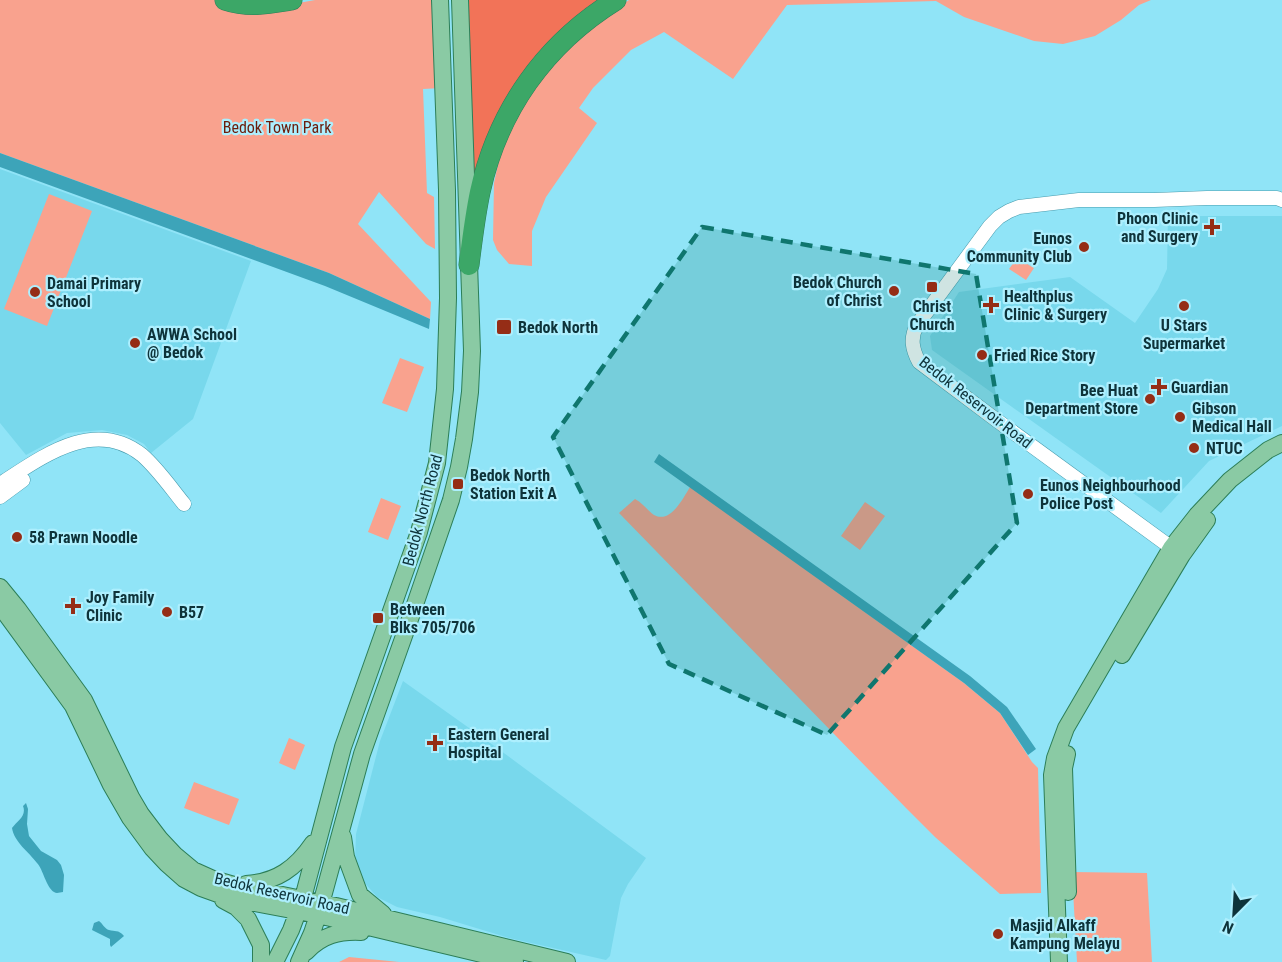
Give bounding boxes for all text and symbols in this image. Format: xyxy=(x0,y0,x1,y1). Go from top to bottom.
park label: Bedok Town Park xyxy=(223,118,332,137)
place label: Phoon Clinic and Surgery xyxy=(1117,209,1198,246)
marker: Phoon Clinic and Surgery xyxy=(1203,218,1221,236)
place label: Eunos Community Club xyxy=(967,229,1072,266)
marker: Eunos Community Club xyxy=(1077,240,1091,254)
place label: Bedok Church of Christ xyxy=(793,273,882,310)
place label: Damai Primary School xyxy=(47,274,141,311)
marker: Christ Church xyxy=(925,280,939,294)
marker: Bedok Church of Christ xyxy=(887,284,901,298)
marker: Damai Primary School xyxy=(28,285,42,299)
place label: Healthplus Clinic & Surgery xyxy=(1004,287,1107,324)
marker: Healthplus Clinic & Surgery xyxy=(982,296,1000,314)
place label: Christ Church xyxy=(909,297,955,334)
marker: U Stars Supermarket xyxy=(1177,299,1191,313)
place label: U Stars Supermarket xyxy=(1143,316,1225,353)
marker: Bedok North xyxy=(495,318,513,336)
place label: Bedok North xyxy=(518,318,598,337)
place label: AWWA School @ Bedok xyxy=(147,325,237,362)
marker: AWWA School @ Bedok xyxy=(128,336,142,350)
place label: Fried Rice Story xyxy=(994,346,1095,365)
marker: Fried Rice Story xyxy=(975,348,989,362)
street label: Bedok Reservoir Road xyxy=(915,352,1036,452)
place label: Guardian xyxy=(1171,378,1228,397)
marker: Guardian xyxy=(1152,380,1166,394)
place label: Bee Huat Department Store xyxy=(1025,381,1138,418)
marker: Bee Huat Department Store xyxy=(1143,392,1157,406)
place label: Gibson Medical Hall xyxy=(1192,399,1272,436)
marker: Gibson Medical Hall xyxy=(1173,410,1187,424)
place label: NTUC xyxy=(1206,439,1243,458)
marker: NTUC xyxy=(1187,441,1201,455)
street label: Bedok North Road xyxy=(398,452,446,568)
place label: Bedok North Station Exit A xyxy=(470,466,557,503)
place label: Eunos Neighbourhood Police Post xyxy=(1040,476,1181,513)
marker: Bedok North Station Exit A xyxy=(451,477,465,491)
marker: Eunos Neighbourhood Police Post xyxy=(1021,487,1035,501)
place label: 58 Prawn Noodle xyxy=(29,528,138,547)
marker: 58 Prawn Noodle xyxy=(10,530,24,544)
place label: Joy Family Clinic xyxy=(86,588,154,625)
marker: Joy Family Clinic xyxy=(64,597,82,615)
place label: Between Blks 705/706 xyxy=(390,600,475,637)
place label: B57 xyxy=(179,603,204,622)
marker: B57 xyxy=(160,605,174,619)
marker: Between Blks 705/706 xyxy=(371,611,385,625)
place label: Eastern General Hospital xyxy=(448,725,549,762)
marker: Eastern General Hospital xyxy=(426,734,444,752)
street label: Bedok Reservoir Road xyxy=(213,869,351,918)
north arrow xyxy=(1204,884,1264,944)
place label: Masjid Alkaff Kampung Melayu xyxy=(1010,916,1120,953)
text: N xyxy=(1220,917,1236,938)
marker: Masjid Alkaff Kampung Melayu xyxy=(991,927,1005,941)

